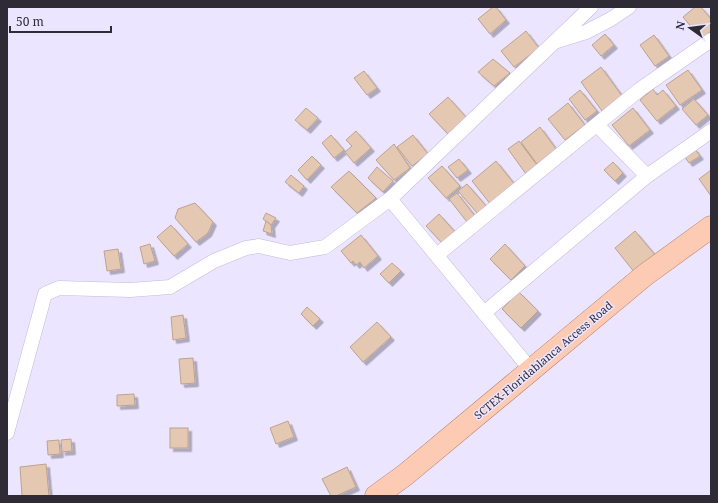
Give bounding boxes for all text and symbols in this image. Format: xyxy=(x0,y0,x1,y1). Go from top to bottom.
scale bar xyxy=(10,8,111,34)
north arrow xyxy=(670,8,710,48)
text: 50 m xyxy=(16,13,44,30)
text: N xyxy=(671,19,688,31)
street label: SCTEX-Floridablanca Access Road xyxy=(471,297,616,422)

